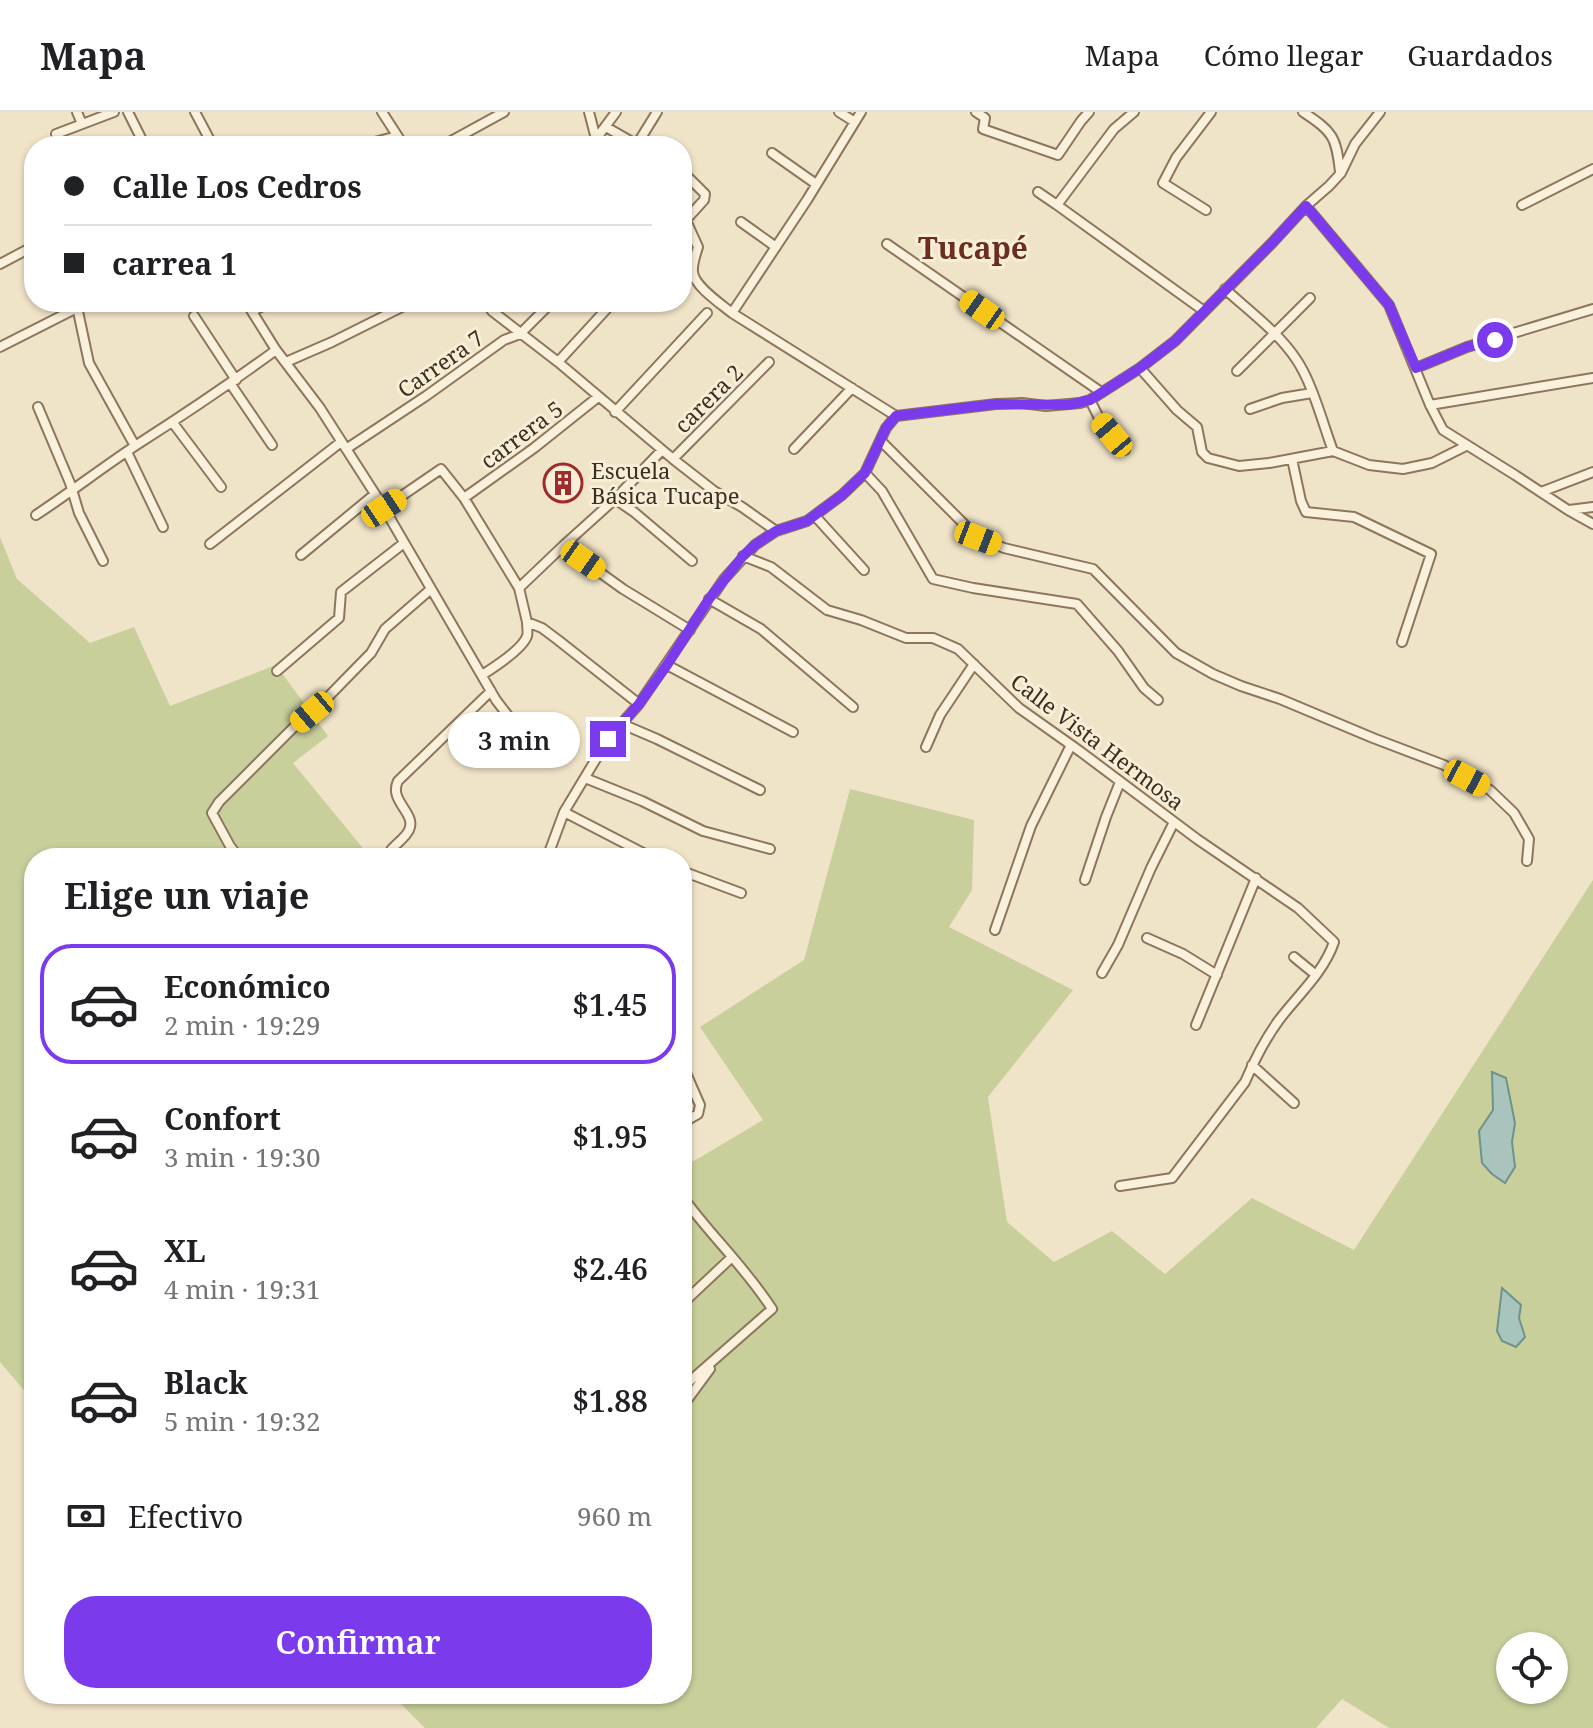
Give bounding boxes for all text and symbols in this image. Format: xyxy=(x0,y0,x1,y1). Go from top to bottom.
text: Mapa xyxy=(40,29,146,81)
text: Mapa xyxy=(1085,36,1160,74)
text: Cómo llegar xyxy=(1204,36,1363,74)
text: Guardados xyxy=(1407,36,1553,74)
text: Calle Los Cedros xyxy=(112,166,362,207)
district label: Tucapé xyxy=(918,227,1028,268)
text: carrea 1 xyxy=(112,243,237,284)
car xyxy=(955,286,1009,334)
street label: Carrera 7 xyxy=(391,322,489,404)
route start xyxy=(1477,322,1513,358)
street label: carera 2 xyxy=(667,357,749,439)
street label: carrera 5 xyxy=(474,393,568,475)
car xyxy=(1087,409,1137,461)
place label: Escuela Básica Tucape xyxy=(591,455,740,510)
building icon: Escuela Básica Tucape xyxy=(542,462,584,504)
car xyxy=(357,485,411,531)
car xyxy=(951,518,1005,558)
car xyxy=(556,536,610,584)
street label: Calle Vista Hermosa xyxy=(1005,666,1191,816)
car xyxy=(286,687,338,737)
callout: 3 min xyxy=(448,711,580,767)
route end xyxy=(590,721,626,757)
text: 3 min xyxy=(478,722,550,758)
car xyxy=(1440,756,1494,800)
text: Elige un viaje xyxy=(64,871,309,920)
text: Económico xyxy=(164,966,331,1007)
icon: car xyxy=(68,968,140,1040)
text: $1.45 xyxy=(572,984,648,1025)
text: 2 min · 19:29 xyxy=(164,1007,321,1043)
text: Confort xyxy=(164,1098,281,1139)
icon: car xyxy=(68,1100,140,1172)
text: $1.95 xyxy=(572,1116,648,1157)
text: 3 min · 19:30 xyxy=(164,1139,321,1175)
text: XL xyxy=(164,1230,206,1271)
icon: car xyxy=(68,1232,140,1304)
text: $2.46 xyxy=(572,1248,648,1289)
text: 4 min · 19:31 xyxy=(164,1271,321,1307)
text: Black xyxy=(164,1362,248,1403)
icon: car xyxy=(68,1364,140,1436)
text: $1.88 xyxy=(572,1380,648,1421)
text: 5 min · 19:32 xyxy=(164,1403,321,1439)
icon: cash xyxy=(64,1494,108,1538)
text: Efectivo xyxy=(128,1496,243,1537)
text: 960 m xyxy=(577,1498,652,1534)
button: Confirmar xyxy=(64,1596,652,1688)
map controls xyxy=(1496,1632,1568,1704)
button: locate xyxy=(1496,1632,1568,1704)

